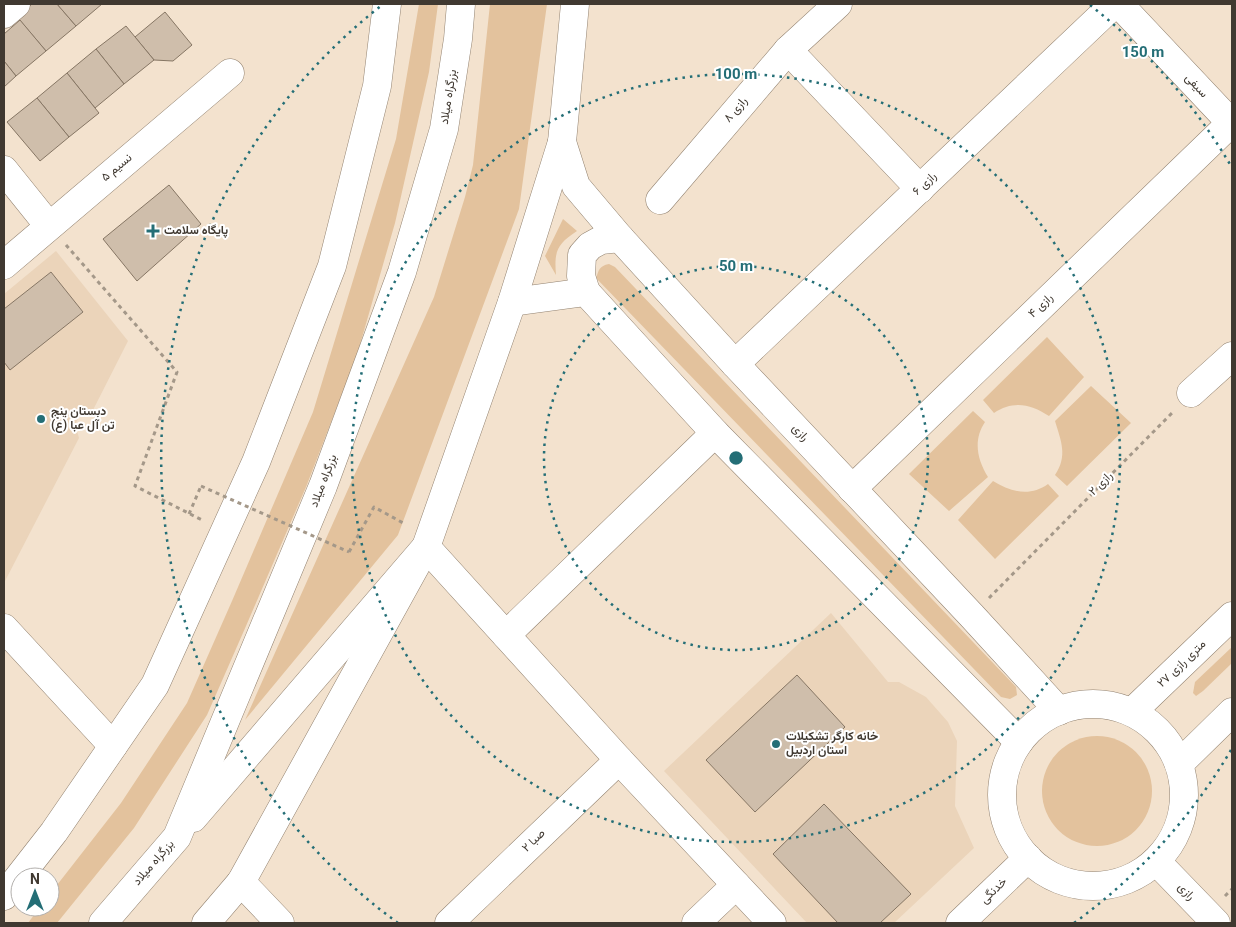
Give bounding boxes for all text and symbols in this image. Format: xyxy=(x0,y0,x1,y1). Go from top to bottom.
text: 150 m xyxy=(1122,42,1164,65)
text: 100 m xyxy=(715,64,757,87)
street label: بزرگراه میلاد xyxy=(436,68,462,126)
street label: سیفی xyxy=(1180,70,1212,102)
street label: رازی ۸ xyxy=(720,93,752,127)
street label: نسیم ۵ xyxy=(97,150,137,186)
street label: رازی ۶ xyxy=(909,168,941,200)
place label: پایگاه سلامت xyxy=(164,222,228,240)
marker: پایگاه سلامت xyxy=(146,224,160,238)
text: 50 m xyxy=(719,256,753,279)
street label: رازی ۴ xyxy=(1024,290,1058,322)
place label: دبستان پنج تن آل عبا (ع) xyxy=(51,403,115,435)
marker: دبستان پنج تن آل عبا (ع) xyxy=(35,413,47,425)
street label: رازی xyxy=(787,420,813,446)
centre of rings xyxy=(727,449,745,467)
street label: بزرگراه میلاد xyxy=(306,452,342,510)
street label: رازی ۲ xyxy=(1085,468,1117,500)
street label: ۲۷ متری رازی xyxy=(1153,636,1211,692)
place label: خانه کارگر تشکیلات استان اردبیل xyxy=(786,728,878,760)
marker: خانه کارگر تشکیلات استان اردبیل xyxy=(770,738,782,750)
street label: صبا ۲ xyxy=(518,825,550,857)
street label: بزرگراه میلاد xyxy=(129,836,179,890)
north arrow xyxy=(10,867,60,917)
text: N xyxy=(30,870,40,892)
street label: خدنگی xyxy=(976,873,1012,909)
street label: رازی xyxy=(1173,879,1199,905)

